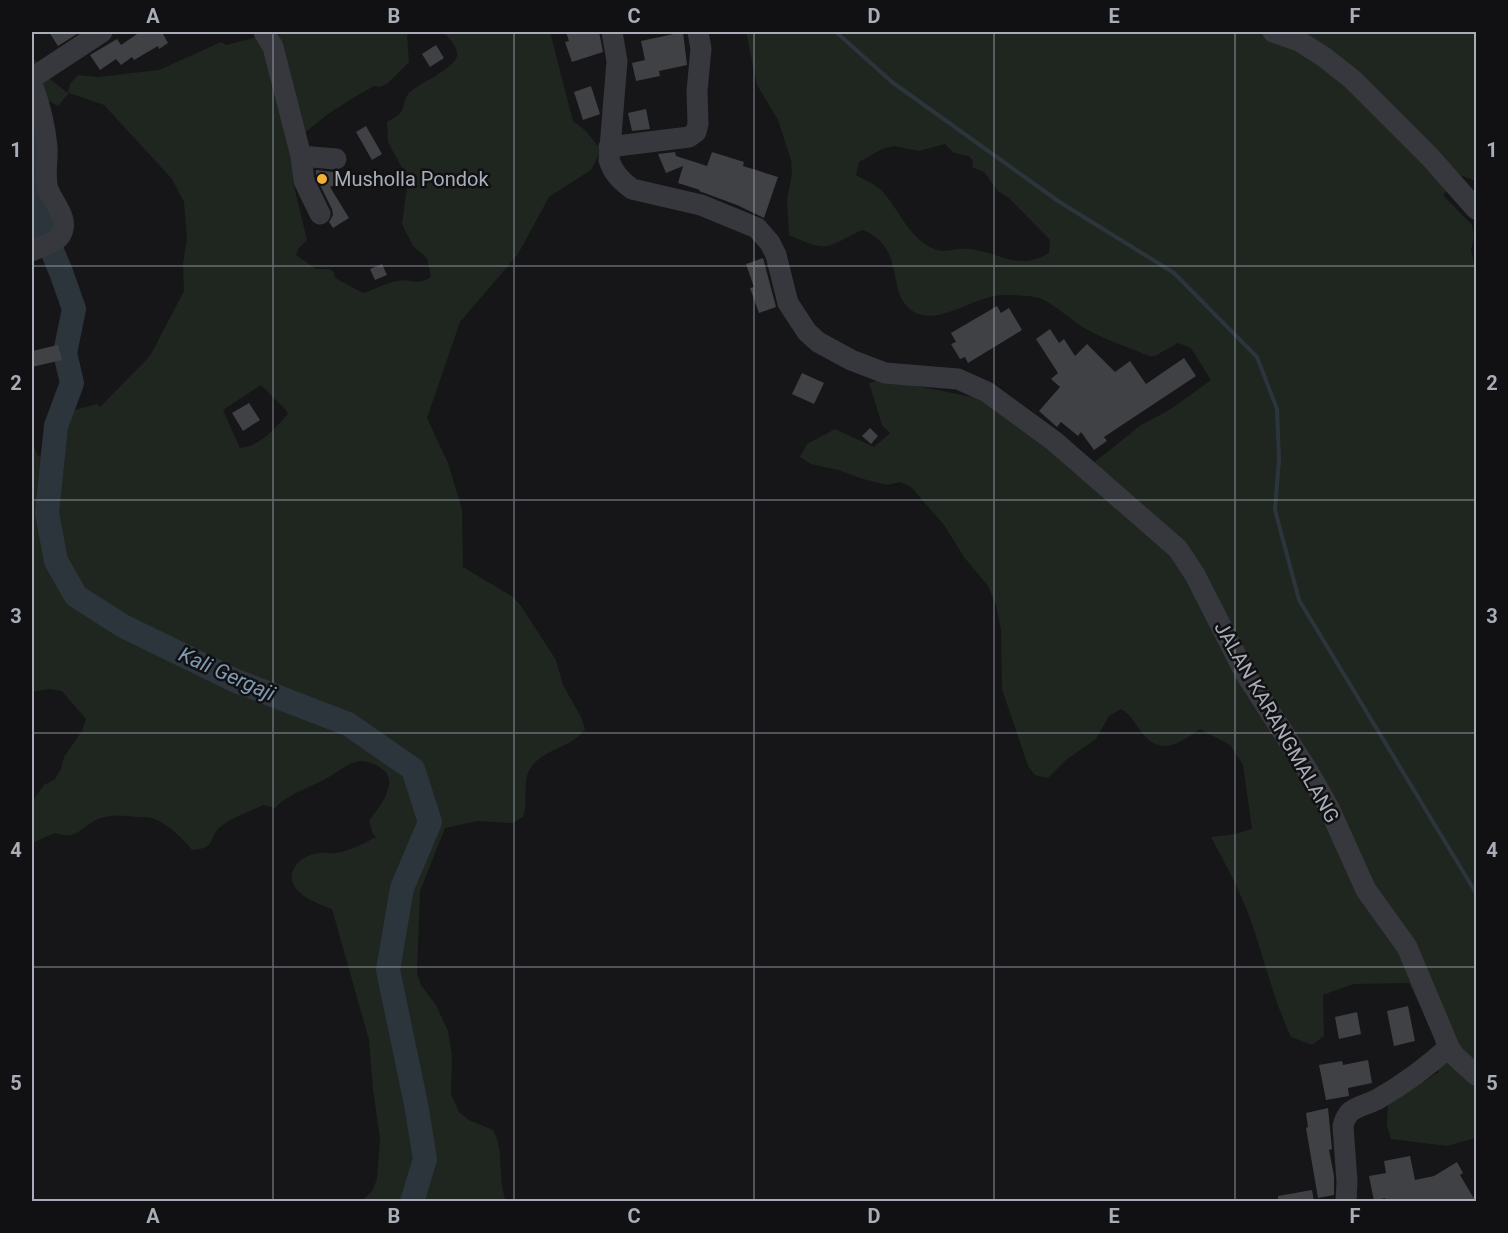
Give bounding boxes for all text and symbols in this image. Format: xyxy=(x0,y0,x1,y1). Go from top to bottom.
text: A xyxy=(146,4,160,28)
text: B xyxy=(388,4,400,28)
text: C xyxy=(627,4,641,28)
text: D xyxy=(868,4,881,28)
text: E xyxy=(1108,4,1120,28)
text: F xyxy=(1350,4,1361,28)
text: 1 xyxy=(10,138,22,162)
text: 1 xyxy=(1486,138,1498,162)
place label: Musholla Pondok xyxy=(334,167,489,191)
marker: Musholla Pondok xyxy=(315,172,329,186)
text: 2 xyxy=(10,371,22,395)
text: 2 xyxy=(1486,371,1498,395)
text: 3 xyxy=(10,604,22,628)
text: 3 xyxy=(1486,604,1498,628)
street label: JALAN KARANGMALANG xyxy=(1209,617,1345,827)
water label: Kali Gergaji xyxy=(175,642,279,706)
text: 4 xyxy=(10,838,22,862)
text: 4 xyxy=(1486,838,1498,862)
text: 5 xyxy=(10,1071,22,1095)
text: 5 xyxy=(1486,1071,1498,1095)
text: A xyxy=(146,1204,160,1228)
text: B xyxy=(388,1204,400,1228)
text: C xyxy=(627,1204,641,1228)
text: D xyxy=(868,1204,881,1228)
text: E xyxy=(1108,1204,1120,1228)
text: F xyxy=(1350,1204,1361,1228)

